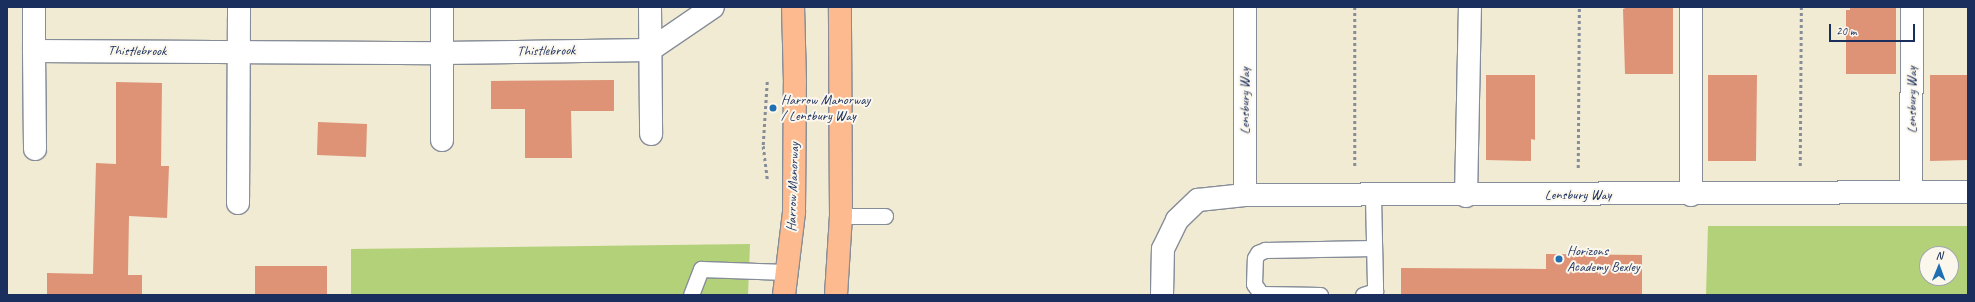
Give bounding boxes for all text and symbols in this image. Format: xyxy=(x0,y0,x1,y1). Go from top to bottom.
scale bar xyxy=(1831,16,1917,42)
text: 20 m xyxy=(1836,23,1856,39)
street label: Thistlebrook xyxy=(517,42,575,60)
street label: Thistlebrook xyxy=(108,43,166,59)
street label: Lensbury Way xyxy=(1904,67,1920,133)
street label: Lensbury Way xyxy=(1237,68,1253,134)
place label: Harrow Manorway / Lensbury Way xyxy=(781,92,871,124)
marker: Harrow Manorway / Lensbury Way xyxy=(768,103,778,113)
street label: Harrow Manorway xyxy=(783,142,803,232)
street label: Lensbury Way xyxy=(1545,187,1611,203)
place label: Horizons Academy Bexley xyxy=(1567,243,1639,276)
north arrow xyxy=(1919,246,1959,286)
text: N xyxy=(1936,248,1943,262)
marker: Horizons Academy Bexley xyxy=(1554,254,1564,264)

